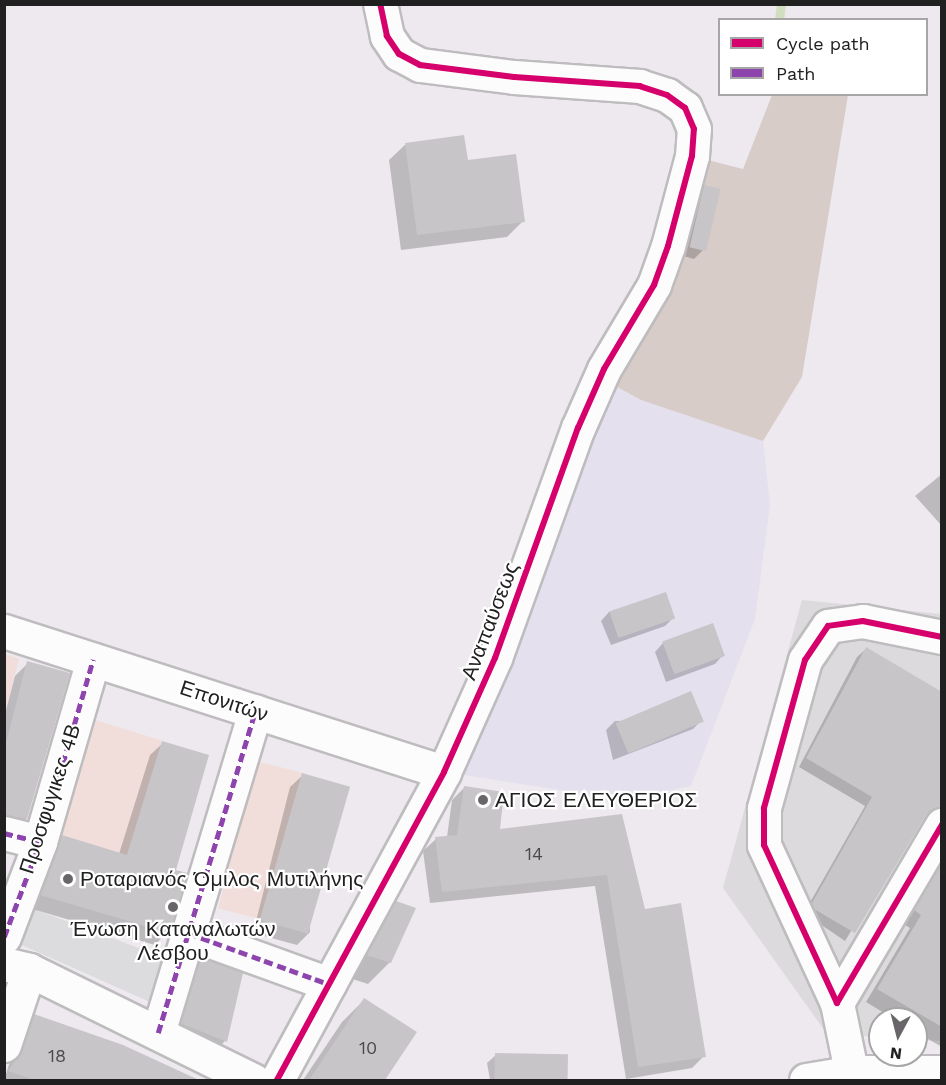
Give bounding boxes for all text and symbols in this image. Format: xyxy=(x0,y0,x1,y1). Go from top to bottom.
legend xyxy=(718,18,928,96)
text: Cycle path xyxy=(776,33,870,54)
text: Path xyxy=(776,63,816,84)
street label: Αναπαύσεως xyxy=(456,559,524,683)
street label: Επονιτών xyxy=(177,675,271,727)
street label: Προσφυγικες 4Β xyxy=(14,721,86,877)
place label: ΑΓΙΟΣ ΕΛΕΥΘΕΡΙΟΣ xyxy=(495,787,697,813)
marker: ΑΓΙΟΣ ΕΛΕΥΘΕΡΙΟΣ xyxy=(476,793,490,807)
house number: 14 xyxy=(525,843,543,865)
place label: Ροταριανός Όμιλος Μυτιλήνης xyxy=(80,866,363,892)
marker: Ροταριανός Όμιλος Μυτιλήνης xyxy=(61,872,75,886)
marker: Ένωση Καταναλωτών Λέσβου xyxy=(166,900,180,914)
place label: Ένωση Καταναλωτών Λέσβου xyxy=(70,916,276,966)
north arrow xyxy=(868,1007,928,1067)
house number: 10 xyxy=(359,1037,377,1059)
text: N xyxy=(889,1043,903,1064)
house number: 18 xyxy=(48,1045,66,1067)

